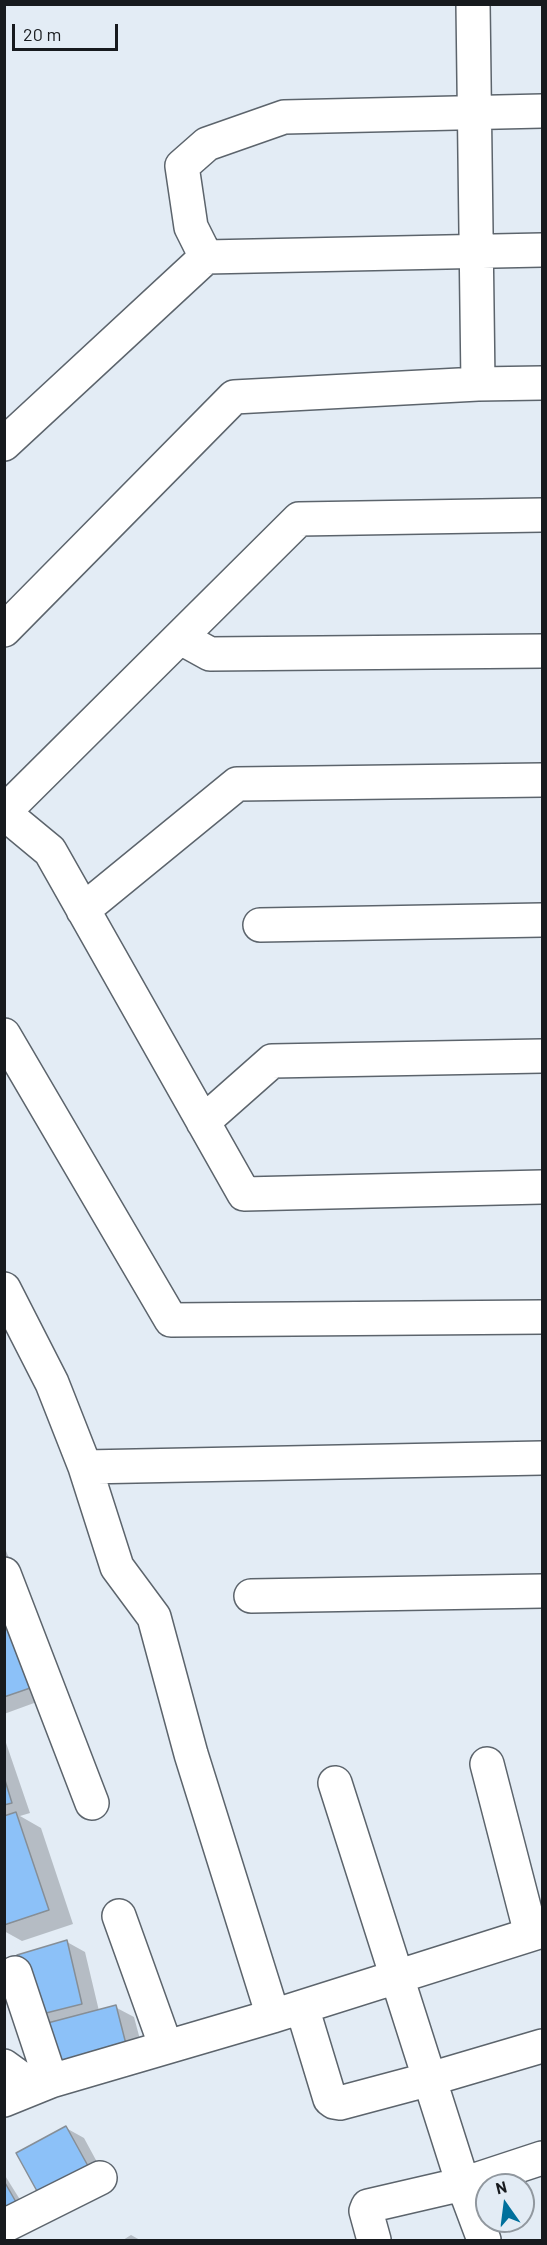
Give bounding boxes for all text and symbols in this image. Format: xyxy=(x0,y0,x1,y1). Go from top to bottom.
scale bar xyxy=(15,12,122,50)
text: 20 m xyxy=(23,23,61,45)
north arrow xyxy=(475,2173,535,2233)
text: N xyxy=(494,2176,508,2197)

